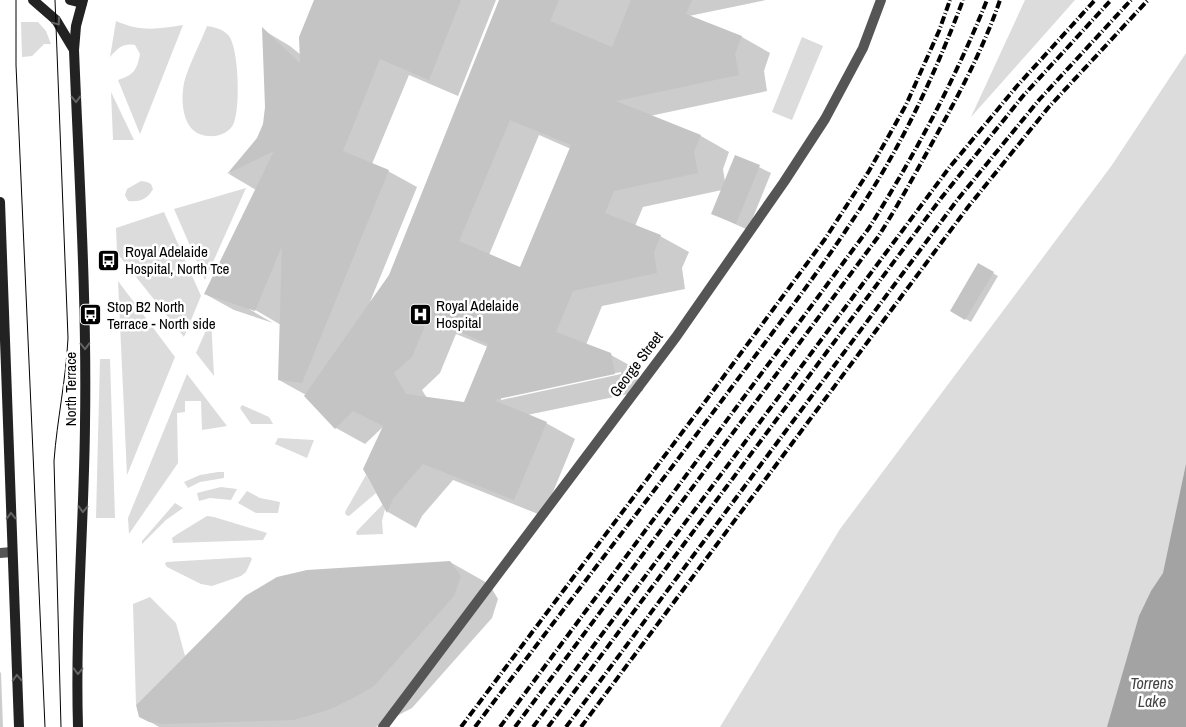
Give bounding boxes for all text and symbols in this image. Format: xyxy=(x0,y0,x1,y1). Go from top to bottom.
one-way arrow xyxy=(51,17,60,26)
one-way arrow xyxy=(71,96,81,103)
place label: Royal Adelaide Hospital, North Tce xyxy=(125,241,230,279)
bus stop icon: Royal Adelaide Hospital, North Tce xyxy=(97,248,121,272)
place label: Royal Adelaide Hospital xyxy=(436,295,519,333)
place label: Stop B2 North Terrace - North side xyxy=(107,296,216,334)
hospital icon: Royal Adelaide Hospital xyxy=(408,302,432,326)
bus stop icon: Stop B2 North Terrace - North side xyxy=(79,303,103,327)
street label: George Street xyxy=(604,326,668,401)
one-way arrow xyxy=(80,343,90,351)
street label: North Terrace xyxy=(60,352,81,426)
one-way arrow xyxy=(77,505,88,513)
one-way arrow xyxy=(5,512,16,520)
one-way arrow xyxy=(73,668,83,675)
water label: Torrens Lake xyxy=(1130,672,1174,712)
one-way arrow xyxy=(12,674,22,682)

